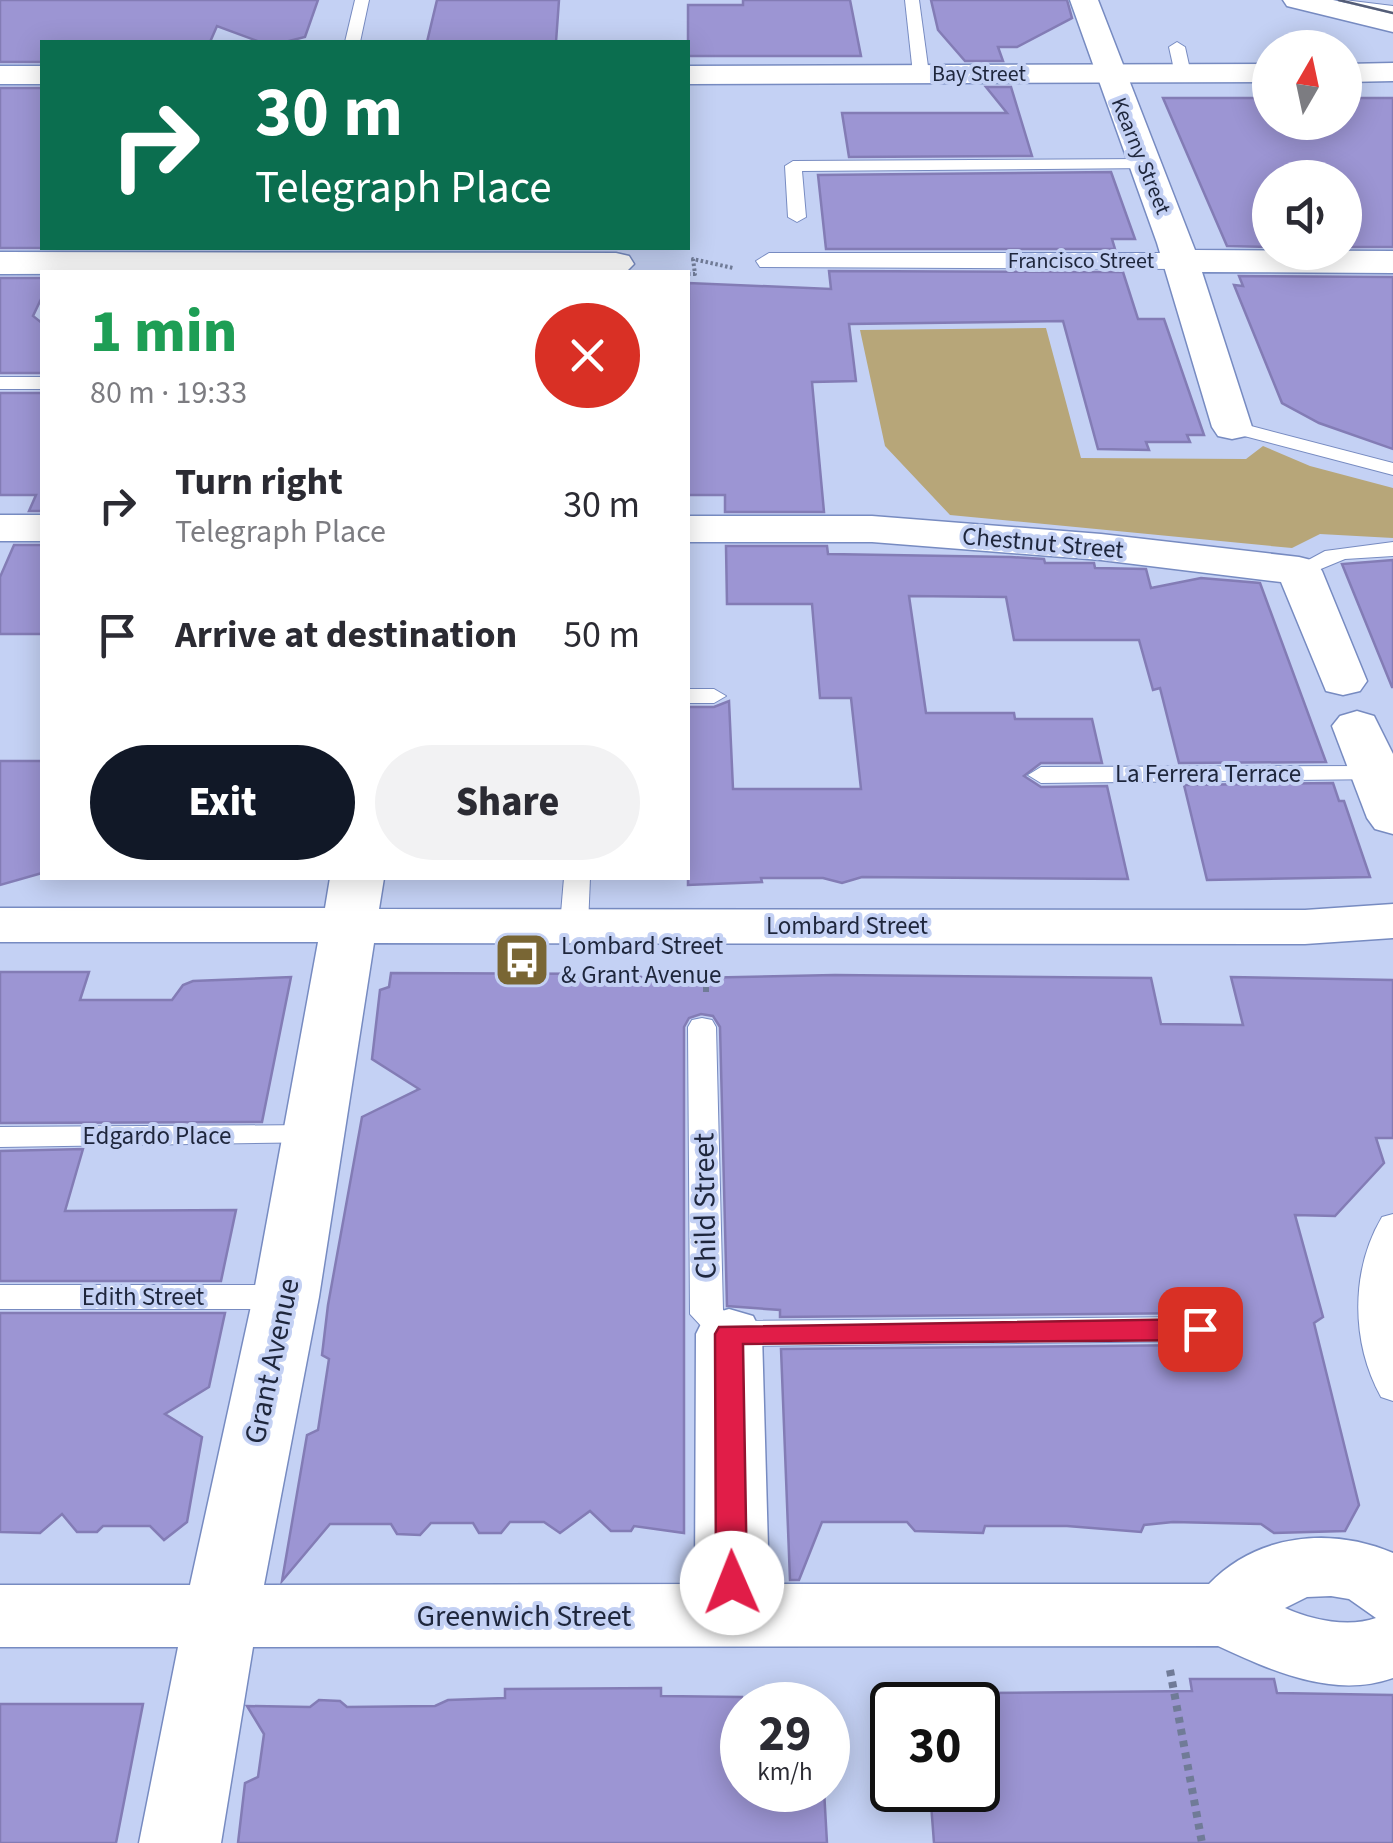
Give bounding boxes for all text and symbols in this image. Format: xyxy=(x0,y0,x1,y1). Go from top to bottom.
north arrow xyxy=(1252,30,1362,140)
map controls xyxy=(1252,30,1362,270)
street label: Bay Street xyxy=(932,58,1026,90)
text: 30 m xyxy=(255,63,403,163)
icon: right xyxy=(90,80,220,210)
street label: Kearny Street xyxy=(1103,93,1179,220)
text: Telegraph Place xyxy=(255,156,552,220)
button: sound xyxy=(1252,160,1362,270)
street label: Francisco Street xyxy=(1008,245,1155,277)
text: 1 min xyxy=(90,290,237,375)
button: close xyxy=(535,303,640,408)
text: 80 m · 19:33 xyxy=(90,370,247,416)
text: Turn right xyxy=(175,455,343,509)
icon: right xyxy=(90,478,145,533)
text: 30 m xyxy=(563,478,640,532)
text: Telegraph Place xyxy=(175,509,386,555)
street label: Chestnut Street xyxy=(961,518,1126,568)
icon: arrive xyxy=(90,608,145,663)
text: Arrive at destination xyxy=(175,608,517,662)
text: 50 m xyxy=(563,608,640,662)
button: Exit xyxy=(90,745,355,860)
button: Share xyxy=(375,745,640,860)
street label: La Ferrera Terrace xyxy=(1115,756,1301,792)
street label: Lombard Street xyxy=(766,908,929,944)
place label: Lombard Street & Grant Avenue xyxy=(561,928,724,993)
bus stop icon: Lombard Street & Grant Avenue xyxy=(492,930,552,990)
street label: Edgardo Place xyxy=(83,1118,231,1154)
street label: Child Street xyxy=(682,1132,728,1280)
street label: Grant Avenue xyxy=(233,1274,311,1448)
street label: Edith Street xyxy=(82,1279,205,1315)
pin xyxy=(1158,1287,1243,1372)
icon: arrive xyxy=(1173,1302,1228,1357)
position arrow xyxy=(680,1531,784,1635)
street label: Greenwich Street xyxy=(417,1595,631,1638)
speed limit sign: 30 xyxy=(870,1682,1000,1812)
text: 29 xyxy=(759,1699,811,1770)
text: km/h xyxy=(757,1754,813,1790)

